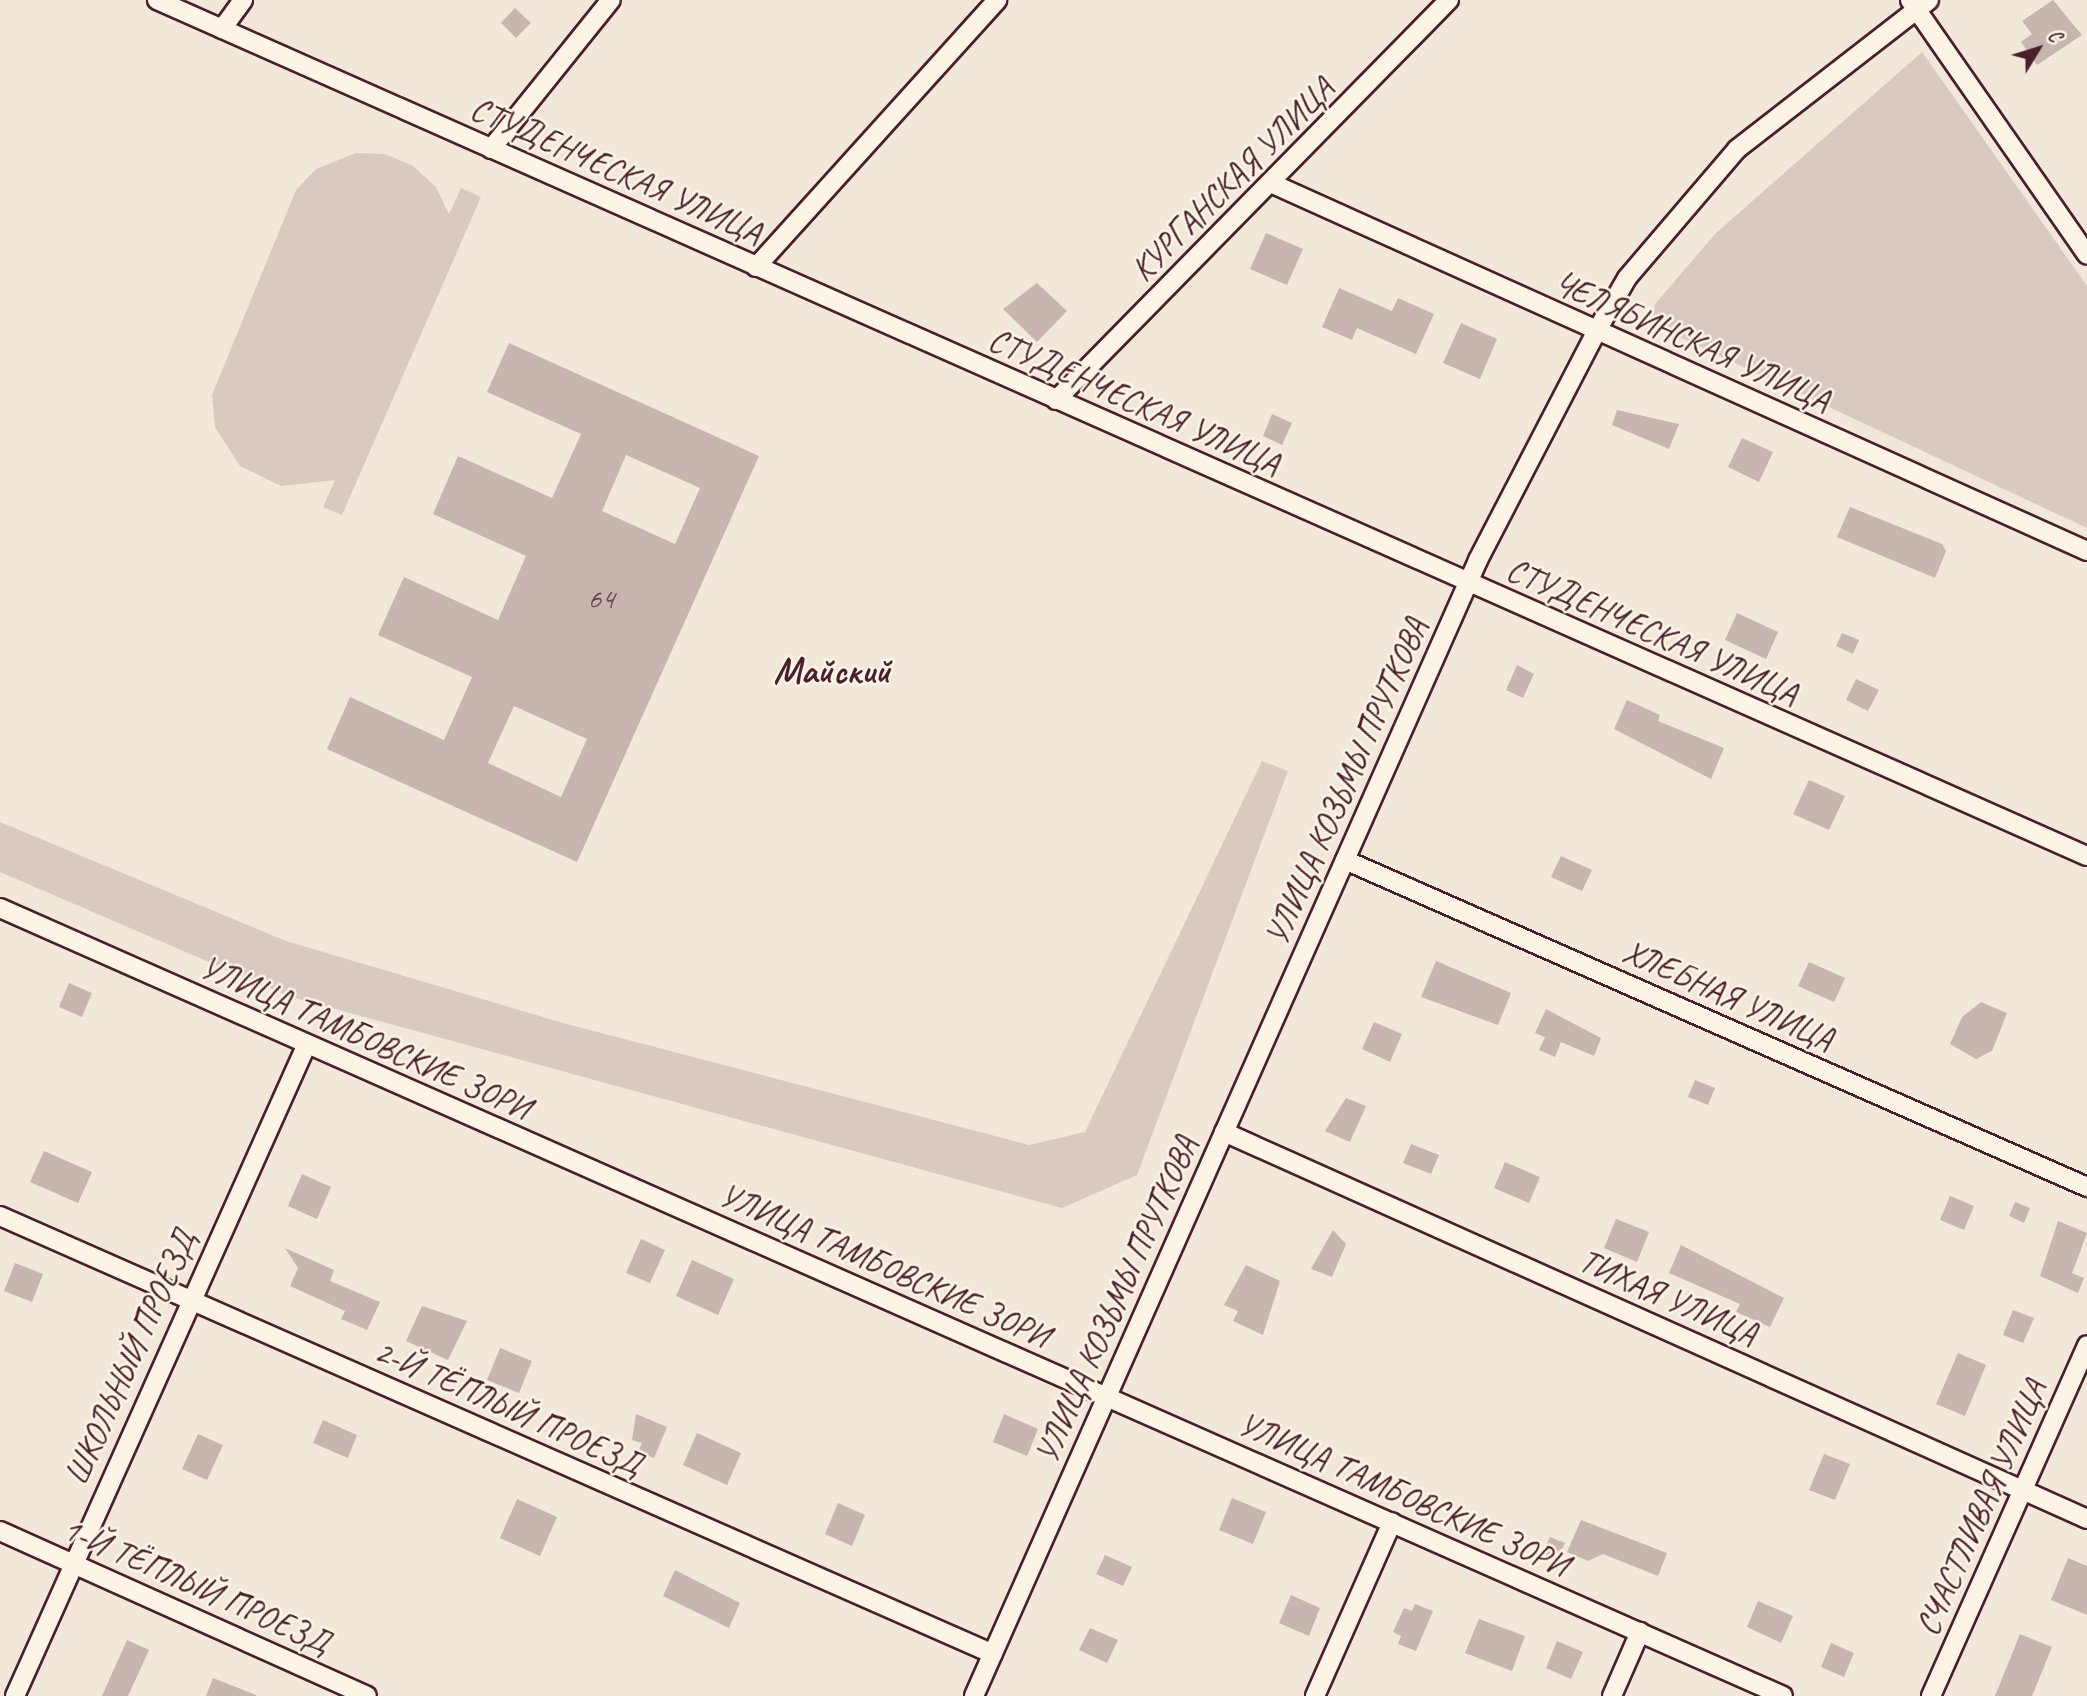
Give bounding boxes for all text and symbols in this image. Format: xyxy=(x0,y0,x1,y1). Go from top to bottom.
north arrow xyxy=(2003,14,2073,84)
text: С xyxy=(2042,25,2067,47)
street label: КУРГАНСКАЯ УЛИЦА xyxy=(1124,71,1342,289)
street label: СТУДЕНЧЕСКАЯ УЛИЦА xyxy=(465,89,767,253)
street label: ЧЕЛЯБИНСКАЯ УЛИЦА xyxy=(1549,264,1835,420)
street label: СТУДЕНЧЕСКАЯ УЛИЦА xyxy=(983,320,1285,484)
street label: СТУДЕНЧЕСКАЯ УЛИЦА xyxy=(1501,550,1803,714)
house number: 64 xyxy=(588,580,614,616)
street label: УЛИЦА КОЗЬМЫ ПРУТКОВА xyxy=(1257,613,1437,951)
district label: Майский xyxy=(774,649,890,693)
street label: ХЛЕБНАЯ УЛИЦА xyxy=(1616,932,1840,1060)
street label: УЛИЦА ТАМБОВСКИЕ ЗОРИ xyxy=(194,948,536,1128)
street label: УЛИЦА КОЗЬМЫ ПРУТКОВА xyxy=(1027,1131,1207,1469)
street label: УЛИЦА ТАМБОВСКИЕ ЗОРИ xyxy=(713,1176,1055,1356)
street label: ШКОЛЬНЫЙ ПРОЕЗД xyxy=(57,1225,205,1491)
street label: ТИХАЯ УЛИЦА xyxy=(1573,1241,1763,1355)
street label: 2-Й ТЁПЛЫЙ ПРОЕЗД xyxy=(369,1331,647,1485)
street label: СЧАСТЛИВАЯ УЛИЦА xyxy=(1908,1375,2056,1641)
street label: УЛИЦА ТАМБОВСКИЕ ЗОРИ xyxy=(1232,1405,1574,1585)
street label: 1-Й ТЁПЛЫЙ ПРОЕЗД xyxy=(57,1509,335,1663)

